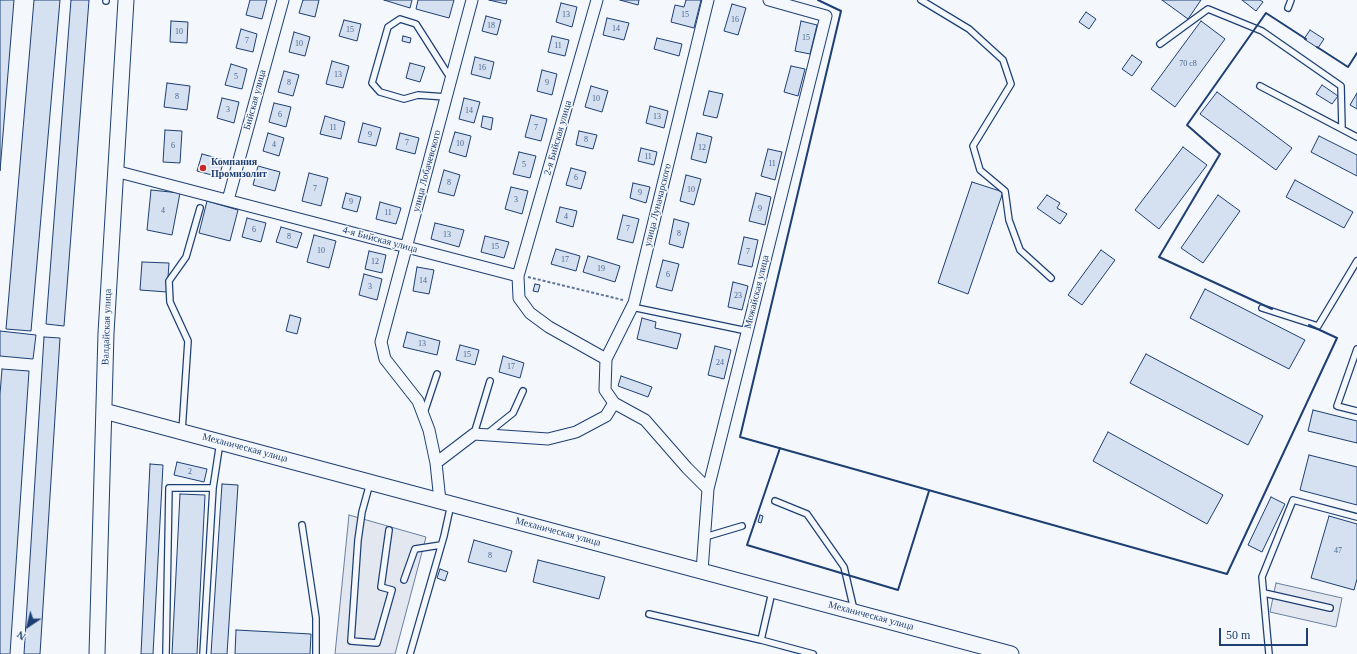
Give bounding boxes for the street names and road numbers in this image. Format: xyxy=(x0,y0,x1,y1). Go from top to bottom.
street label: Бийская улица xyxy=(241,69,269,131)
street label: 2-я Бийская улица xyxy=(542,99,574,177)
street label: улица Лобачевского xyxy=(410,129,444,213)
street label: улица Луначарского xyxy=(642,162,674,248)
street label: 4-я Бийская улица xyxy=(341,224,419,256)
street label: Можайская улица xyxy=(742,254,772,330)
street label: Валдайская улица xyxy=(100,289,114,365)
street label: Механическая улица xyxy=(201,431,289,465)
street label: Механическая улица xyxy=(514,515,602,549)
street label: Механическая улица xyxy=(827,599,915,633)

